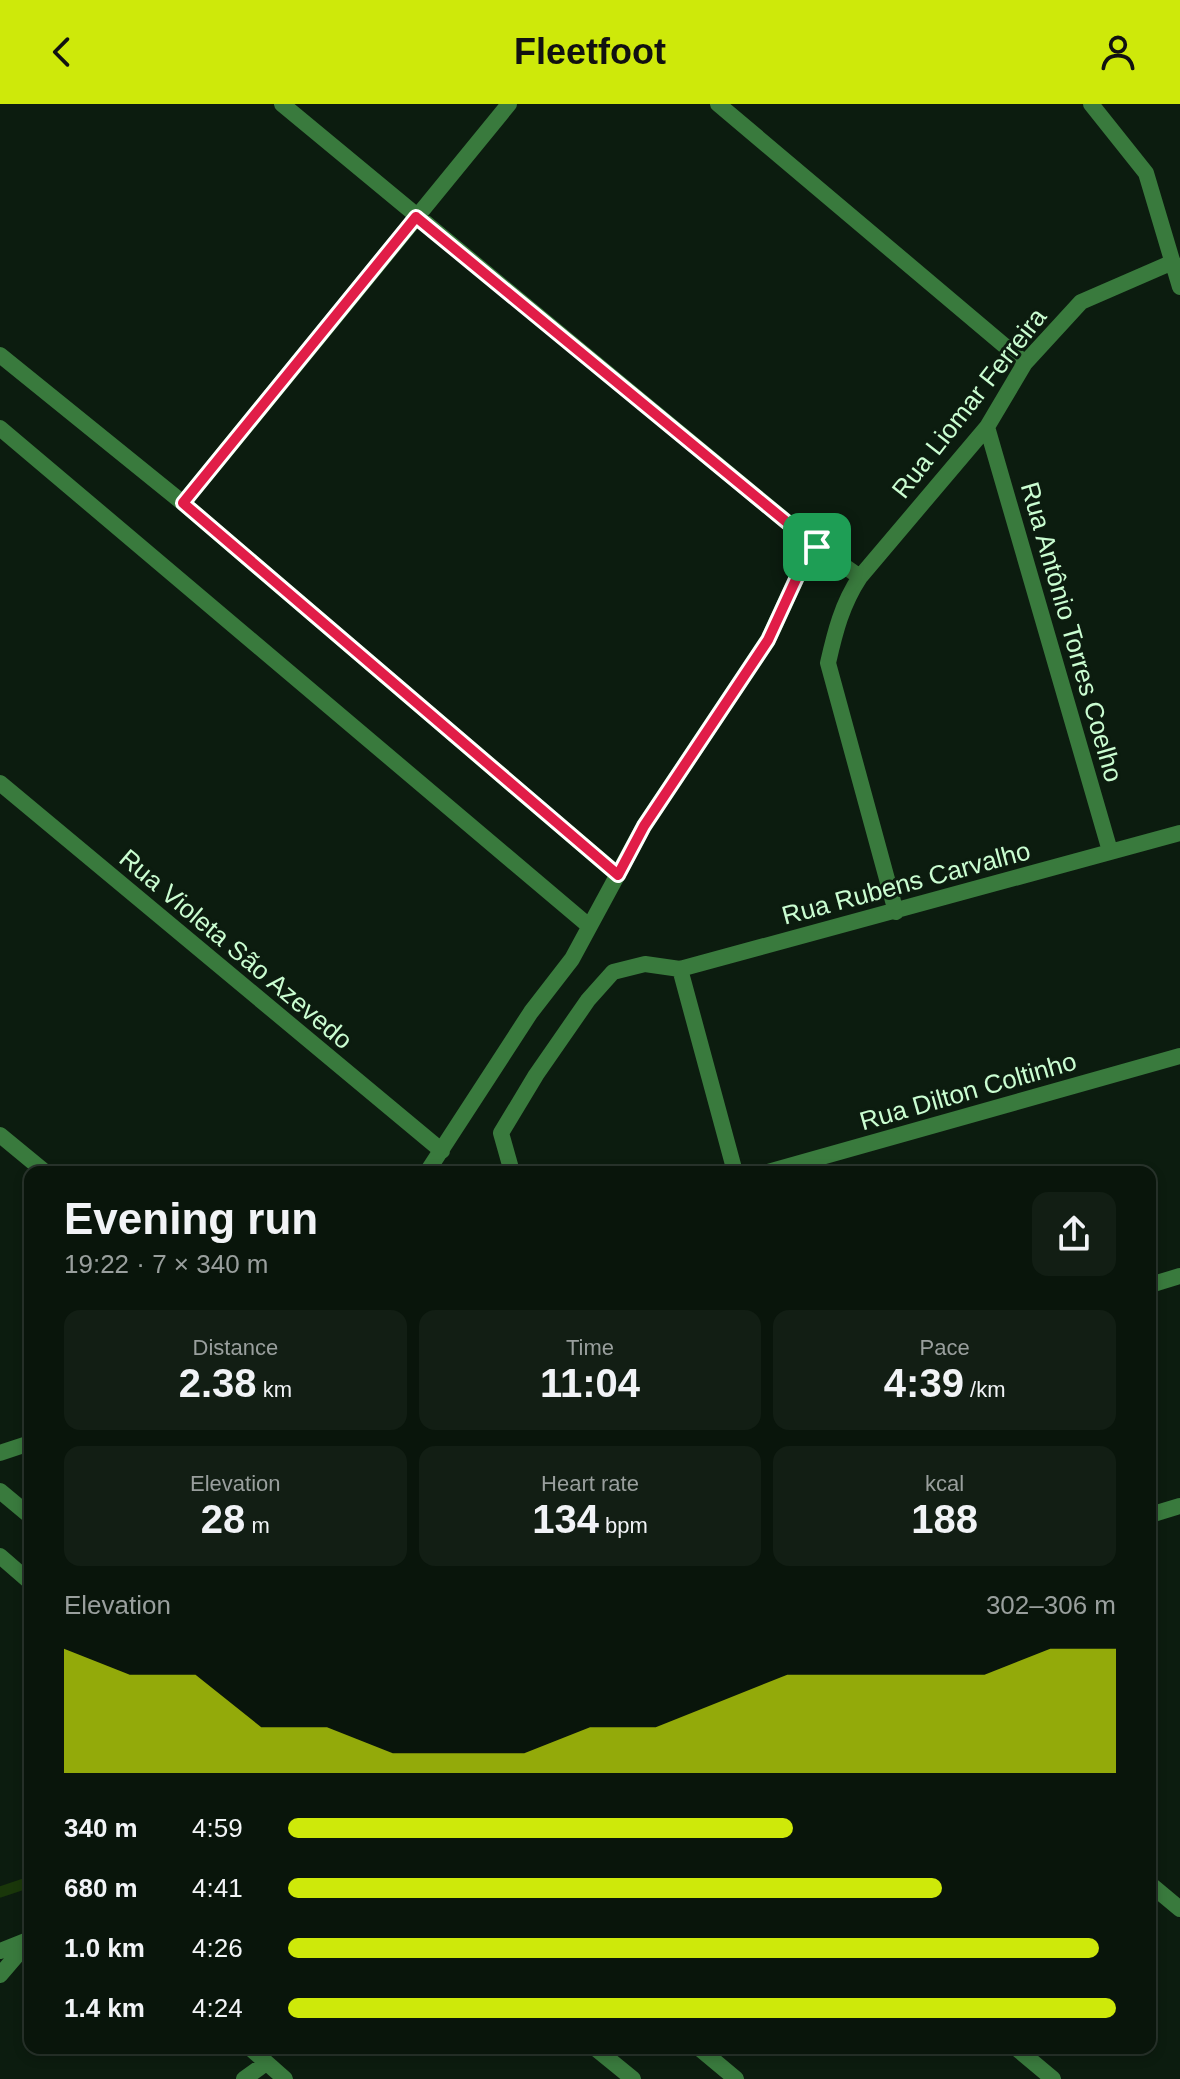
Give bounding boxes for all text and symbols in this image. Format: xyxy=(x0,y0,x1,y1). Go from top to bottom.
icon: back xyxy=(40,30,84,74)
icon: person xyxy=(1096,30,1140,74)
text: Fleetfoot xyxy=(514,31,666,72)
street label: Rua Liomar Ferreira xyxy=(886,302,1053,504)
street label: Rua Antônio Torres Coelho xyxy=(1015,479,1129,785)
pin xyxy=(783,513,851,581)
icon: arrive xyxy=(795,525,839,569)
street label: Rua Rubens Carvalho xyxy=(779,835,1033,931)
street label: Rua Violeta São Azevedo xyxy=(114,843,358,1055)
street label: Rua Dilton Coltinho xyxy=(856,1046,1080,1136)
button: share xyxy=(1032,1192,1116,1276)
text: Evening run xyxy=(64,1194,318,1243)
text: 19:22 · 7 × 340 m xyxy=(64,1249,269,1279)
text: Distance xyxy=(193,1335,278,1360)
text: Time xyxy=(566,1335,614,1360)
text: Pace xyxy=(920,1335,970,1360)
text: 2.38 xyxy=(179,1361,257,1405)
text: 11:04 xyxy=(540,1361,640,1405)
text: 4:39 xyxy=(884,1361,964,1405)
text: km xyxy=(257,1377,292,1402)
text: /km xyxy=(964,1377,1005,1402)
text: Elevation xyxy=(190,1471,281,1496)
text: Heart rate xyxy=(541,1471,639,1496)
text: kcal xyxy=(925,1471,964,1496)
text: 28 xyxy=(201,1497,245,1541)
text: 134 xyxy=(532,1497,599,1541)
text: 188 xyxy=(911,1497,978,1541)
text: m xyxy=(245,1513,270,1538)
text: bpm xyxy=(599,1513,648,1538)
text: Elevation xyxy=(64,1590,171,1620)
text: 302–306 m xyxy=(986,1590,1116,1620)
text: 340 m xyxy=(64,1813,138,1843)
text: 4:59 xyxy=(192,1813,243,1843)
text: 680 m xyxy=(64,1873,138,1903)
text: 4:41 xyxy=(192,1873,243,1903)
text: 1.0 km xyxy=(64,1933,145,1963)
text: 4:26 xyxy=(192,1933,243,1963)
text: 1.4 km xyxy=(64,1993,145,2023)
text: 4:24 xyxy=(192,1993,243,2023)

